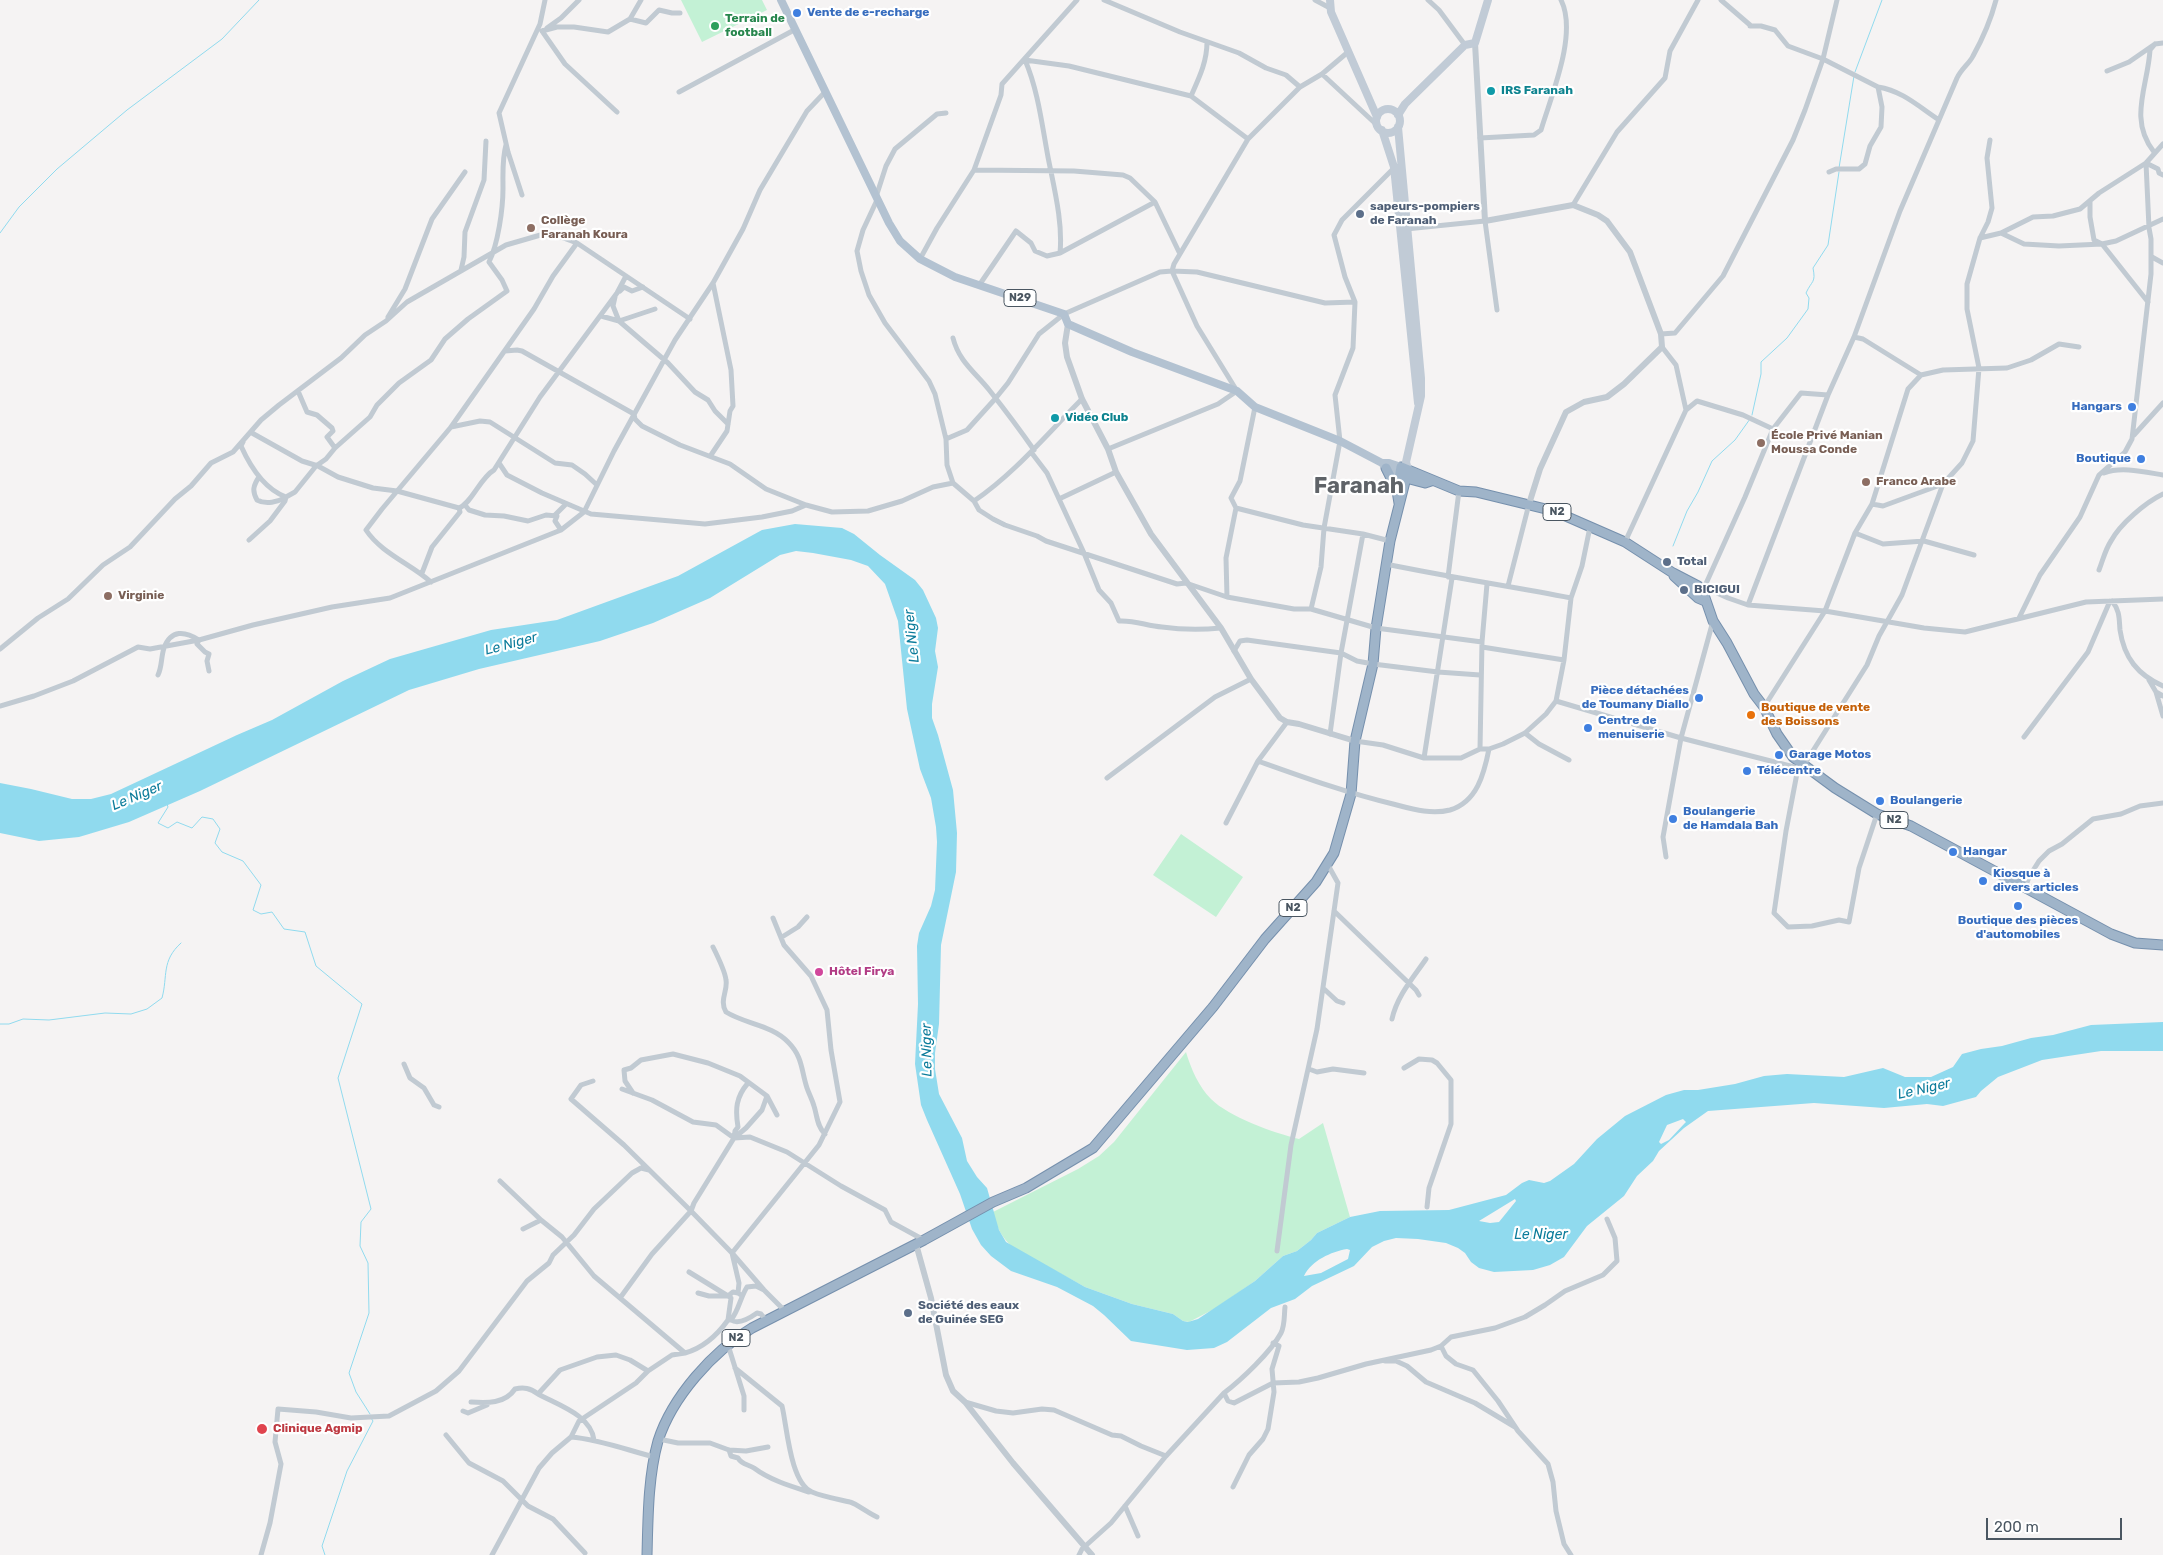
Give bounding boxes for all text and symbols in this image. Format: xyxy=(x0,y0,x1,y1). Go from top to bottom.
place label: Vente de e-recharge xyxy=(807,6,929,20)
marker: Vente de e-recharge xyxy=(791,7,803,19)
place label: Terrain de football xyxy=(725,12,785,40)
marker: Terrain de football xyxy=(709,20,721,32)
place label: IRS Faranah xyxy=(1501,84,1573,98)
marker: IRS Faranah xyxy=(1485,85,1497,97)
place label: sapeurs-pompiers de Faranah xyxy=(1370,200,1480,228)
marker: sapeurs-pompiers de Faranah xyxy=(1354,208,1366,220)
place label: Collège Faranah Koura xyxy=(541,214,628,242)
marker: Collège Faranah Koura xyxy=(525,222,537,234)
road number: N29 xyxy=(1004,290,1036,306)
place label: Hangars xyxy=(2071,400,2122,414)
marker: Hangars xyxy=(2126,401,2138,413)
place label: Vidéo Club xyxy=(1065,411,1128,425)
marker: Vidéo Club xyxy=(1049,412,1061,424)
place label: École Privé Manian Moussa Conde xyxy=(1771,429,1883,457)
marker: École Privé Manian Moussa Conde xyxy=(1755,437,1767,449)
place label: Boutique xyxy=(2076,452,2131,466)
marker: Boutique xyxy=(2135,453,2147,465)
district label: Faranah xyxy=(1314,474,1404,500)
place label: Franco Arabe xyxy=(1876,475,1956,489)
marker: Franco Arabe xyxy=(1860,476,1872,488)
road number: N2 xyxy=(1543,504,1571,520)
place label: Total xyxy=(1677,555,1707,569)
marker: Total xyxy=(1661,556,1673,568)
place label: BICIGUI xyxy=(1694,583,1740,597)
marker: BICIGUI xyxy=(1678,584,1690,596)
place label: Virginie xyxy=(118,589,164,603)
marker: Virginie xyxy=(102,590,114,602)
water label: Le Niger xyxy=(901,608,923,664)
water label: Le Niger xyxy=(483,629,539,659)
place label: Pièce détachées de Toumany Diallo xyxy=(1582,684,1689,712)
marker: Pièce détachées de Toumany Diallo xyxy=(1693,692,1705,704)
place label: Boutique de vente des Boissons xyxy=(1761,701,1870,729)
marker: Boutique de vente des Boissons xyxy=(1745,709,1757,721)
place label: Centre de menuiserie xyxy=(1598,714,1665,742)
marker: Centre de menuiserie xyxy=(1582,722,1594,734)
place label: Garage Motos xyxy=(1789,748,1871,762)
marker: Garage Motos xyxy=(1773,749,1785,761)
place label: Télécentre xyxy=(1757,764,1821,778)
marker: Télécentre xyxy=(1741,765,1753,777)
water label: Le Niger xyxy=(109,778,165,814)
place label: Boulangerie xyxy=(1890,794,1962,808)
marker: Boulangerie xyxy=(1874,795,1886,807)
place label: Boulangerie de Hamdala Bah xyxy=(1683,805,1778,833)
road number: N2 xyxy=(1880,812,1908,828)
marker: Boulangerie de Hamdala Bah xyxy=(1667,813,1679,825)
place label: Hangar xyxy=(1963,845,2007,859)
marker: Hangar xyxy=(1947,846,1959,858)
place label: Kiosque à divers articles xyxy=(1993,867,2079,895)
marker: Kiosque à divers articles xyxy=(1977,875,1989,887)
road number: N2 xyxy=(1279,900,1307,916)
marker: Boutique des pièces d'automobiles xyxy=(2012,900,2024,912)
place label: Boutique des pièces d'automobiles xyxy=(1958,914,2078,942)
place label: Hôtel Firya xyxy=(829,965,894,979)
marker: Hôtel Firya xyxy=(813,966,825,978)
water label: Le Niger xyxy=(918,1023,936,1077)
water label: Le Niger xyxy=(1896,1075,1952,1103)
water label: Le Niger xyxy=(1514,1227,1568,1243)
place label: Société des eaux de Guinée SEG xyxy=(918,1299,1019,1327)
marker: Société des eaux de Guinée SEG xyxy=(902,1307,914,1319)
road number: N2 xyxy=(722,1330,750,1346)
marker: Clinique Agmip xyxy=(255,1422,269,1436)
place label: Clinique Agmip xyxy=(273,1422,362,1436)
scale bar xyxy=(1988,1508,2124,1540)
text: 200 m xyxy=(1994,1518,2039,1536)

